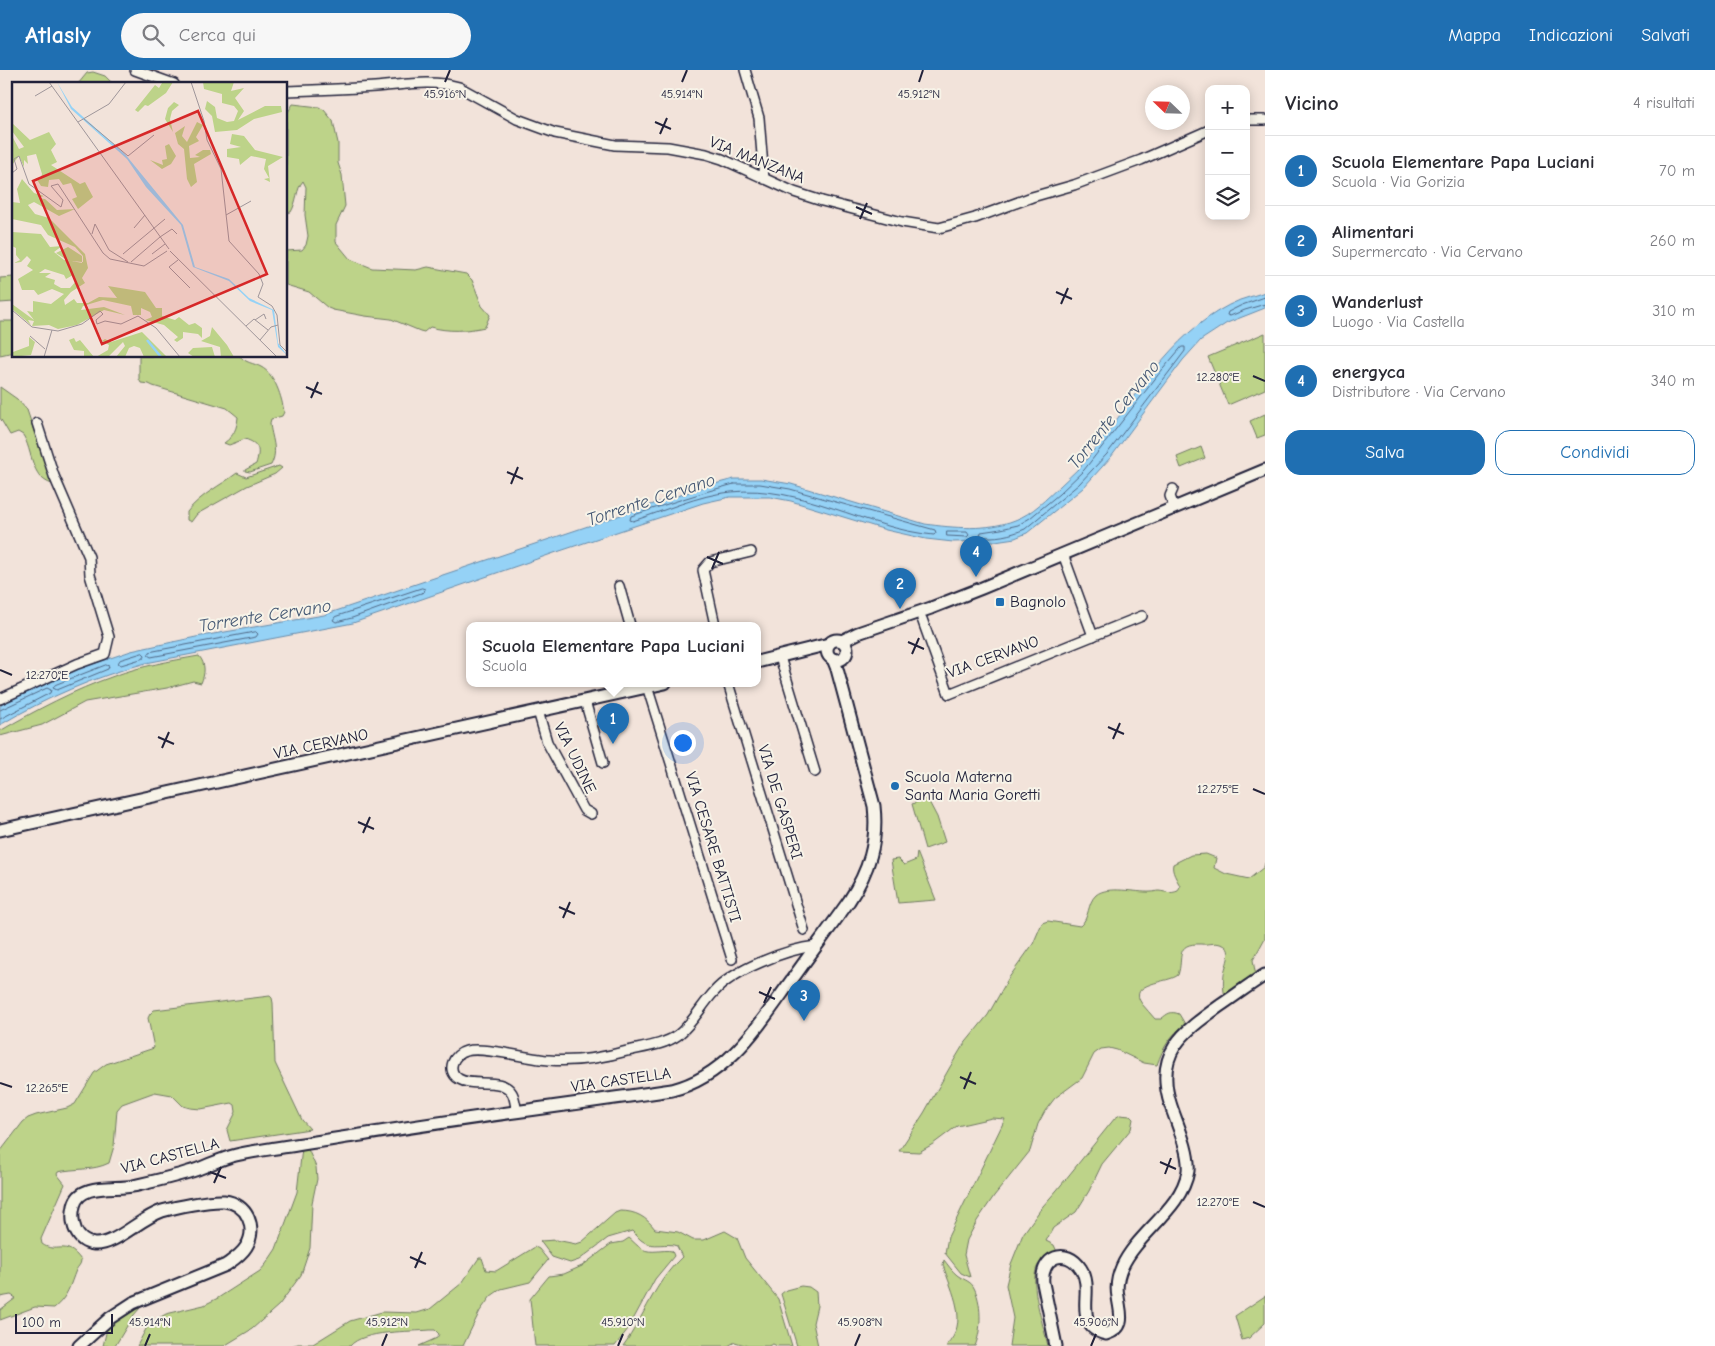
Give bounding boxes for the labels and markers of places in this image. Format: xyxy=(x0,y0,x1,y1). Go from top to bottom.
pin: 4 xyxy=(960,536,992,577)
pin: 2 xyxy=(884,568,916,609)
place label: Bagnolo xyxy=(1010,593,1066,611)
marker: Bagnolo xyxy=(994,596,1006,608)
pin: 1 xyxy=(597,703,629,744)
place label: Scuola Materna Santa Maria Goretti xyxy=(905,768,1041,804)
marker: Scuola Materna Santa Maria Goretti xyxy=(889,780,901,792)
pin: 3 xyxy=(788,980,820,1021)

